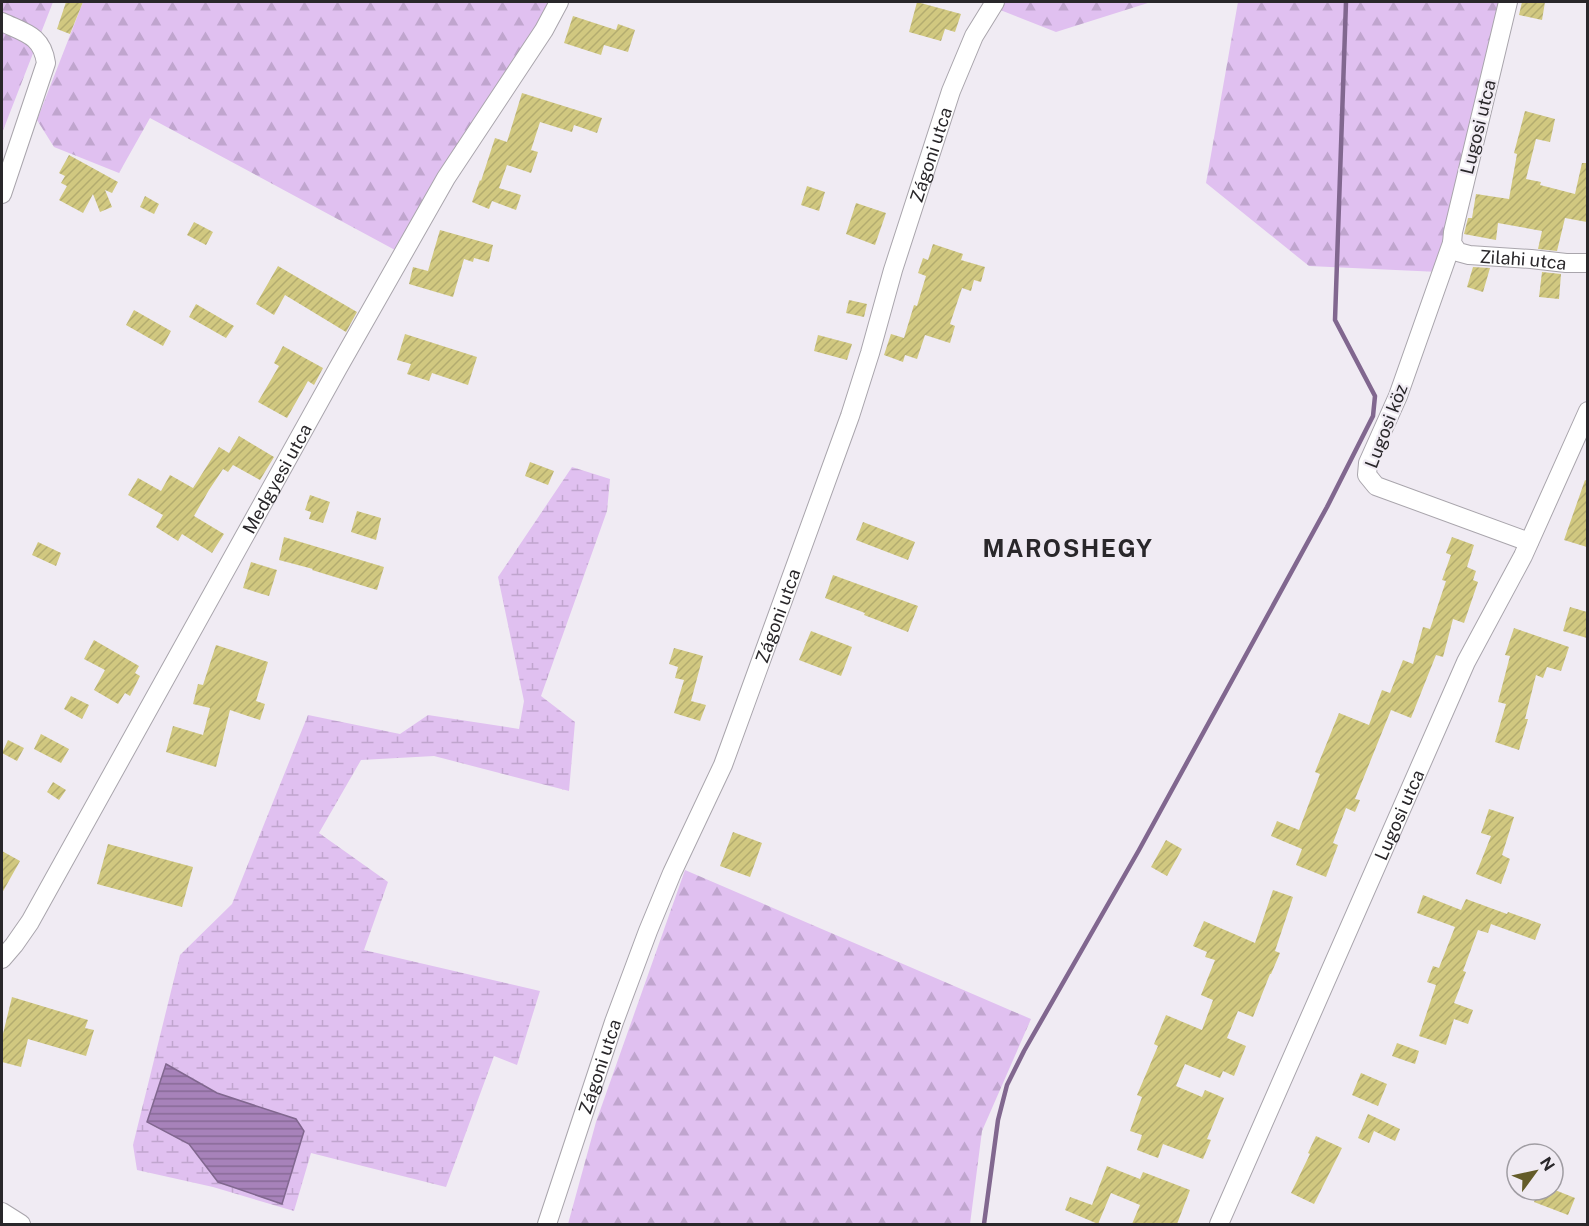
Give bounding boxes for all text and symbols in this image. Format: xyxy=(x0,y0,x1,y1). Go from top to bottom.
street label: Lugosi utca xyxy=(1456,78,1500,176)
street label: Zágoni utca xyxy=(905,104,956,205)
street label: Zilahi utca xyxy=(1479,245,1568,273)
street label: Lugosi köz xyxy=(1360,381,1412,471)
street label: Medgyesi utca xyxy=(238,420,316,537)
district label: MAROSHEGY xyxy=(983,534,1153,562)
street label: Zágoni utca xyxy=(751,566,804,666)
street label: Lugosi utca xyxy=(1370,766,1428,863)
street label: Zágoni utca xyxy=(574,1016,625,1117)
north arrow xyxy=(1505,1142,1565,1202)
text: N xyxy=(1536,1154,1559,1175)

